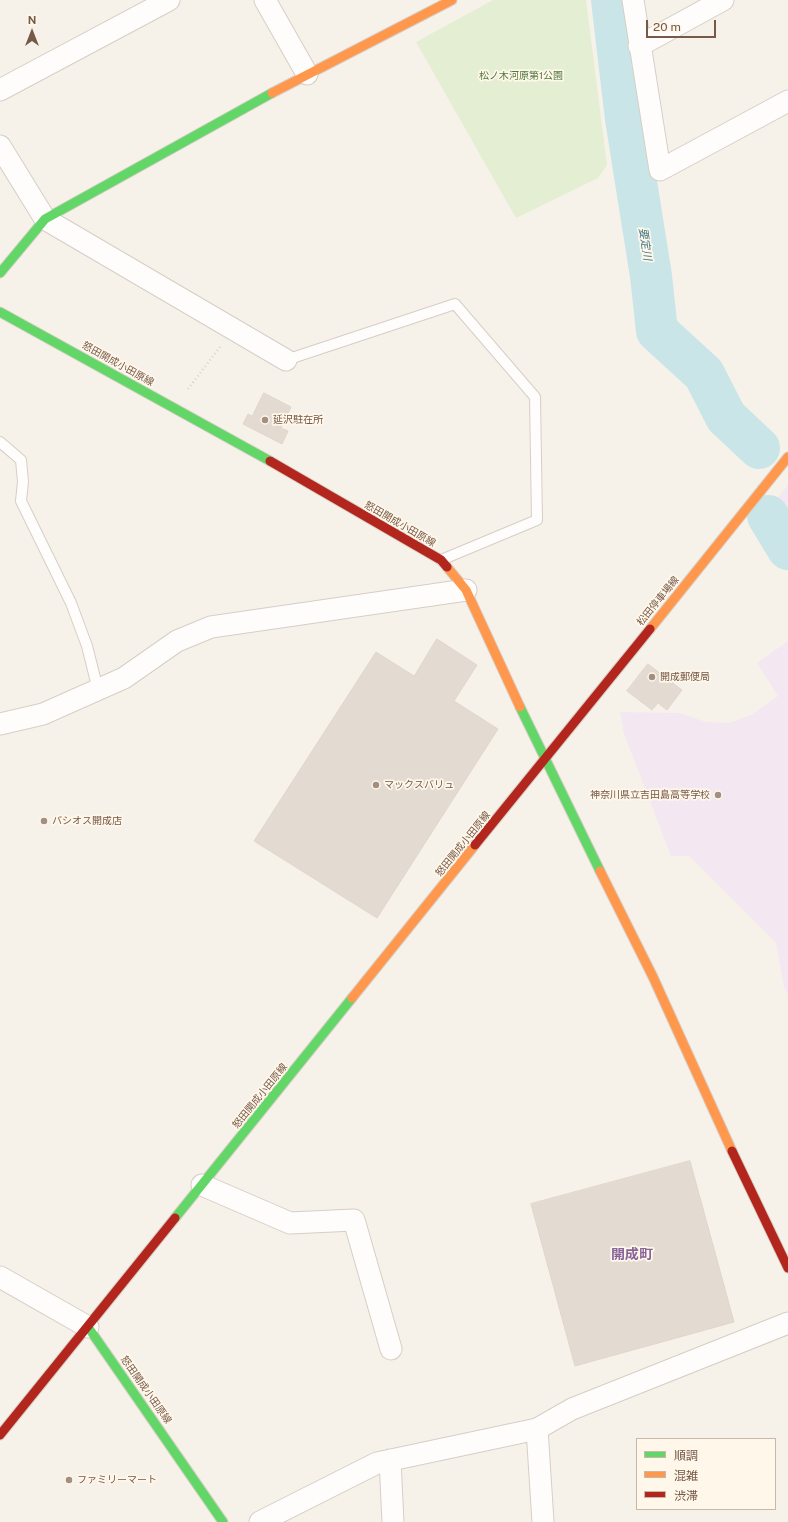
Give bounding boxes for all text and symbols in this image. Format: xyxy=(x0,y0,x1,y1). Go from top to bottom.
north arrow xyxy=(12,12,52,52)
scale bar xyxy=(648,12,718,38)
text: N xyxy=(28,14,36,26)
text: 20 m xyxy=(653,20,681,34)
park label: 松ノ木河原第1公園 xyxy=(479,70,563,82)
water label: 要定川 xyxy=(636,227,654,261)
street label: 怒田開成小田原線 xyxy=(80,339,156,389)
place label: 延沢駐在所 xyxy=(273,414,323,426)
marker: 延沢駐在所 xyxy=(260,415,270,425)
street label: 怒田開成小田原線 xyxy=(362,499,438,549)
street label: 松田停車場線 xyxy=(634,574,682,628)
place label: 開成郵便局 xyxy=(660,671,710,683)
marker: 開成郵便局 xyxy=(647,672,657,682)
place label: マックスバリュ xyxy=(384,779,454,791)
marker: マックスバリュ xyxy=(371,780,381,790)
place label: 神奈川県立吉田島高等学校 xyxy=(590,789,710,801)
marker: 神奈川県立吉田島高等学校 xyxy=(713,790,723,800)
street label: 怒田開成小田原線 xyxy=(433,809,493,879)
place label: パシオス開成店 xyxy=(52,815,122,827)
marker: パシオス開成店 xyxy=(39,816,49,826)
street label: 怒田開成小田原線 xyxy=(230,1061,290,1131)
district label: 開成町 xyxy=(611,1247,653,1263)
street label: 怒田開成小田原線 xyxy=(118,1354,174,1426)
legend xyxy=(636,1438,776,1510)
text: 順調 xyxy=(674,1449,698,1463)
text: 混雑 xyxy=(674,1469,698,1483)
place label: ファミリーマート xyxy=(77,1474,157,1486)
marker: ファミリーマート xyxy=(64,1475,74,1485)
text: 渋滞 xyxy=(674,1489,698,1503)

